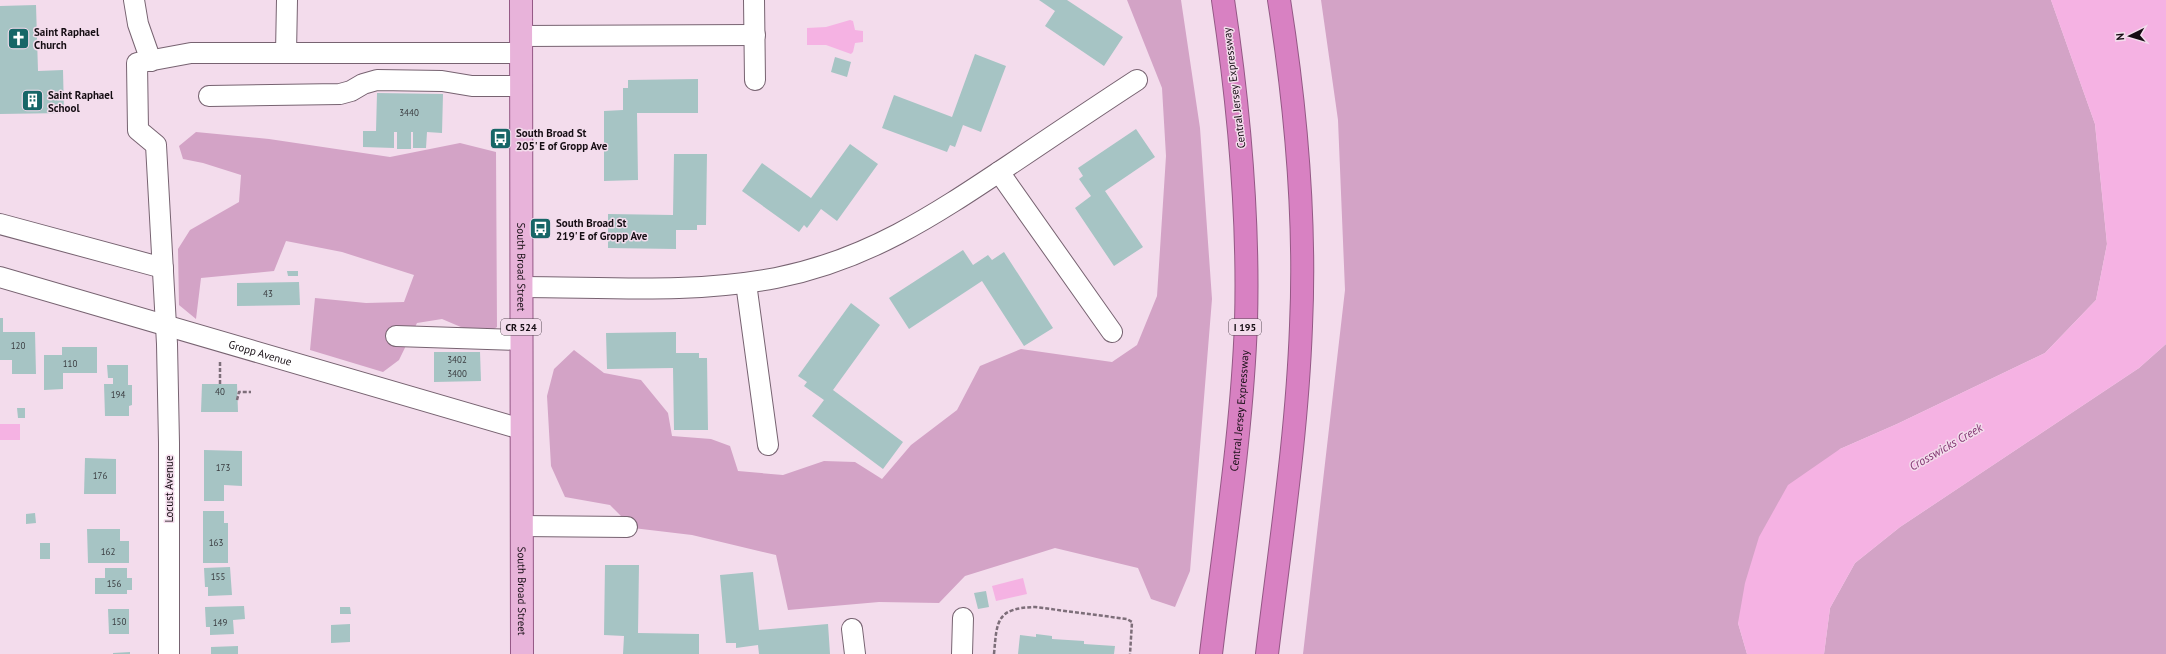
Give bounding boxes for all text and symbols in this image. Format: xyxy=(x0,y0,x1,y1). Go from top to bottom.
north arrow xyxy=(2110,16,2150,56)
church icon: Saint Raphael Church xyxy=(5,25,31,51)
place label: Saint Raphael Church xyxy=(34,25,100,52)
street label: Central Jersey Expressway xyxy=(1220,26,1248,149)
text: N xyxy=(2113,33,2127,41)
building icon: Saint Raphael School xyxy=(19,88,45,114)
place label: Saint Raphael School xyxy=(48,88,114,115)
house number: 3440 xyxy=(399,107,419,118)
bus stop icon: South Broad St 205' E of Gropp Ave xyxy=(487,126,513,152)
place label: South Broad St 205' E of Gropp Ave xyxy=(516,126,608,153)
bus stop icon: South Broad St 219' E of Gropp Ave xyxy=(528,216,554,242)
place label: South Broad St 219' E of Gropp Ave xyxy=(556,216,648,243)
street label: South Broad Street xyxy=(514,223,528,312)
house number: 43 xyxy=(263,288,273,299)
road number: CR 524 xyxy=(501,319,541,335)
road number: I 195 xyxy=(1229,319,1261,335)
street label: Gropp Avenue xyxy=(227,337,294,369)
house number: 120 xyxy=(11,340,25,351)
street label: Central Jersey Expressway xyxy=(1227,349,1252,472)
house number: 3402 xyxy=(447,354,467,365)
house number: 110 xyxy=(63,358,77,369)
house number: 3400 xyxy=(447,368,467,379)
house number: 40 xyxy=(215,386,225,397)
house number: 194 xyxy=(111,389,125,400)
water label: Crosswicks Creek xyxy=(1907,419,1986,474)
street label: Locust Avenue xyxy=(162,455,176,523)
house number: 173 xyxy=(216,462,230,473)
house number: 176 xyxy=(93,470,107,481)
house number: 163 xyxy=(209,537,223,548)
house number: 162 xyxy=(101,546,115,557)
street label: South Broad Street xyxy=(515,547,529,636)
house number: 155 xyxy=(211,571,225,582)
house number: 156 xyxy=(107,578,121,589)
house number: 150 xyxy=(112,616,126,627)
house number: 149 xyxy=(213,617,227,628)

